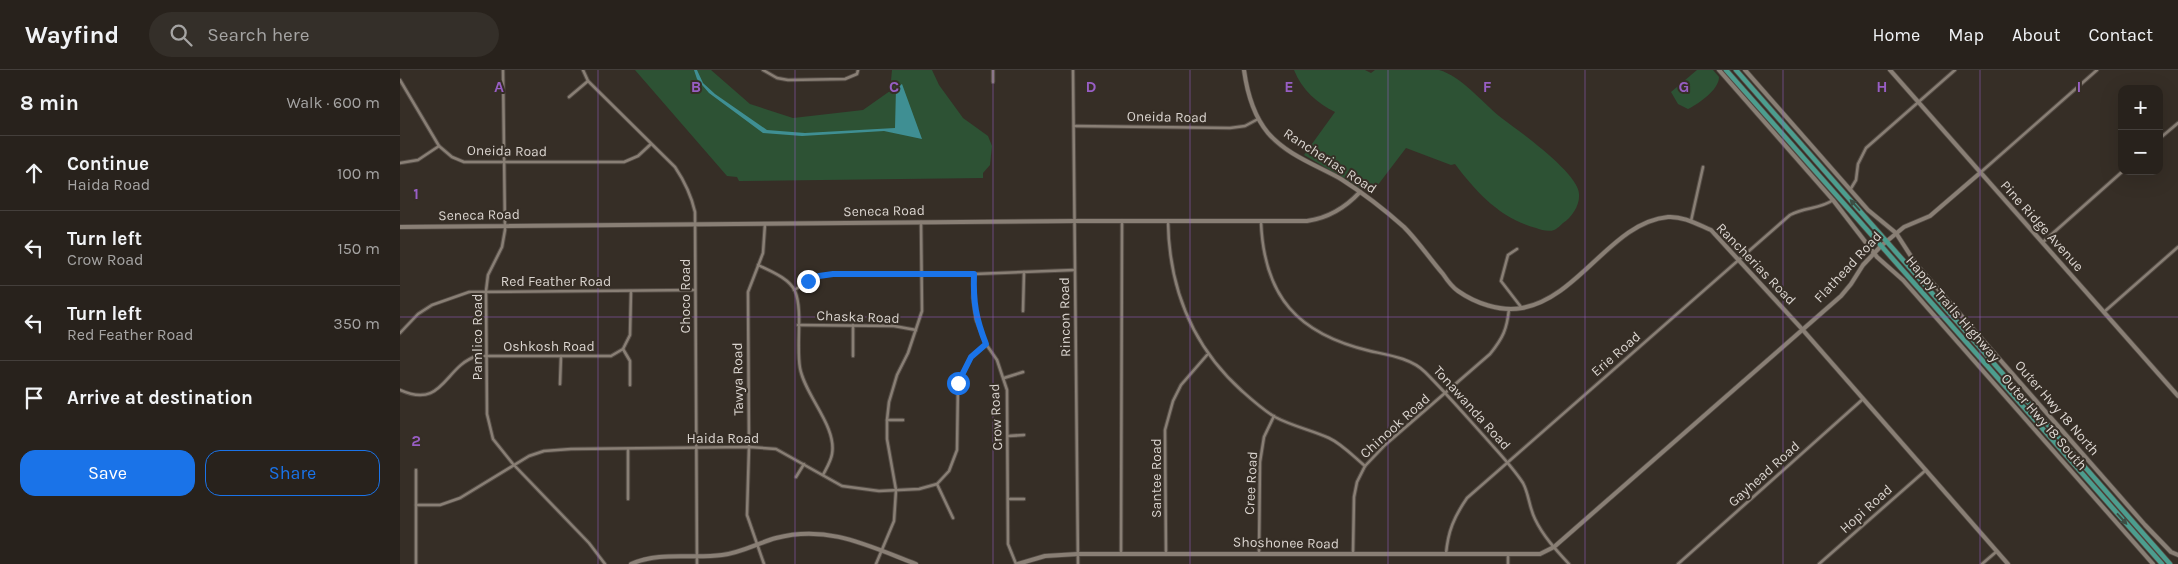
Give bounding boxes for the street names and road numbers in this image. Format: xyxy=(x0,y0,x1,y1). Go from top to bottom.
street label: Oneida Road xyxy=(1127,108,1207,126)
street label: Rancherias Road xyxy=(1280,125,1380,197)
street label: Oneida Road xyxy=(467,142,547,160)
street label: Pine Ridge Avenue xyxy=(1997,177,2087,275)
street label: Seneca Road xyxy=(843,202,925,220)
street label: Seneca Road xyxy=(438,206,520,224)
street label: Rancherias Road xyxy=(1713,219,1799,309)
street label: Flathead Road xyxy=(1811,228,1885,306)
street label: Happy Trails Highway xyxy=(1902,252,2004,366)
street label: Choco Road xyxy=(677,258,694,334)
street label: Red Feather Road xyxy=(501,273,611,290)
street label: Rincon Road xyxy=(1056,277,1074,357)
street label: Pamlico Road xyxy=(469,293,486,381)
street label: Chaska Road xyxy=(816,307,900,327)
street label: Erie Road xyxy=(1588,328,1644,380)
street label: Oshkosh Road xyxy=(503,338,595,355)
street label: Tawya Road xyxy=(729,342,747,416)
street label: Outer Hwy 18 North xyxy=(2011,357,2103,459)
street label: Tonawanda Road xyxy=(1430,362,1514,454)
street label: Outer Hwy 18 South xyxy=(1997,370,2091,474)
street label: Crow Road xyxy=(986,383,1006,451)
street label: Chinook Road xyxy=(1356,390,1434,462)
street label: Haida Road xyxy=(687,430,759,447)
street label: Gayhead Road xyxy=(1725,437,1803,511)
street label: Santee Road xyxy=(1148,438,1165,518)
street label: Cree Road xyxy=(1241,451,1261,515)
street label: Hopi Road xyxy=(1836,481,1896,537)
street label: Shoshonee Road xyxy=(1233,534,1339,552)

